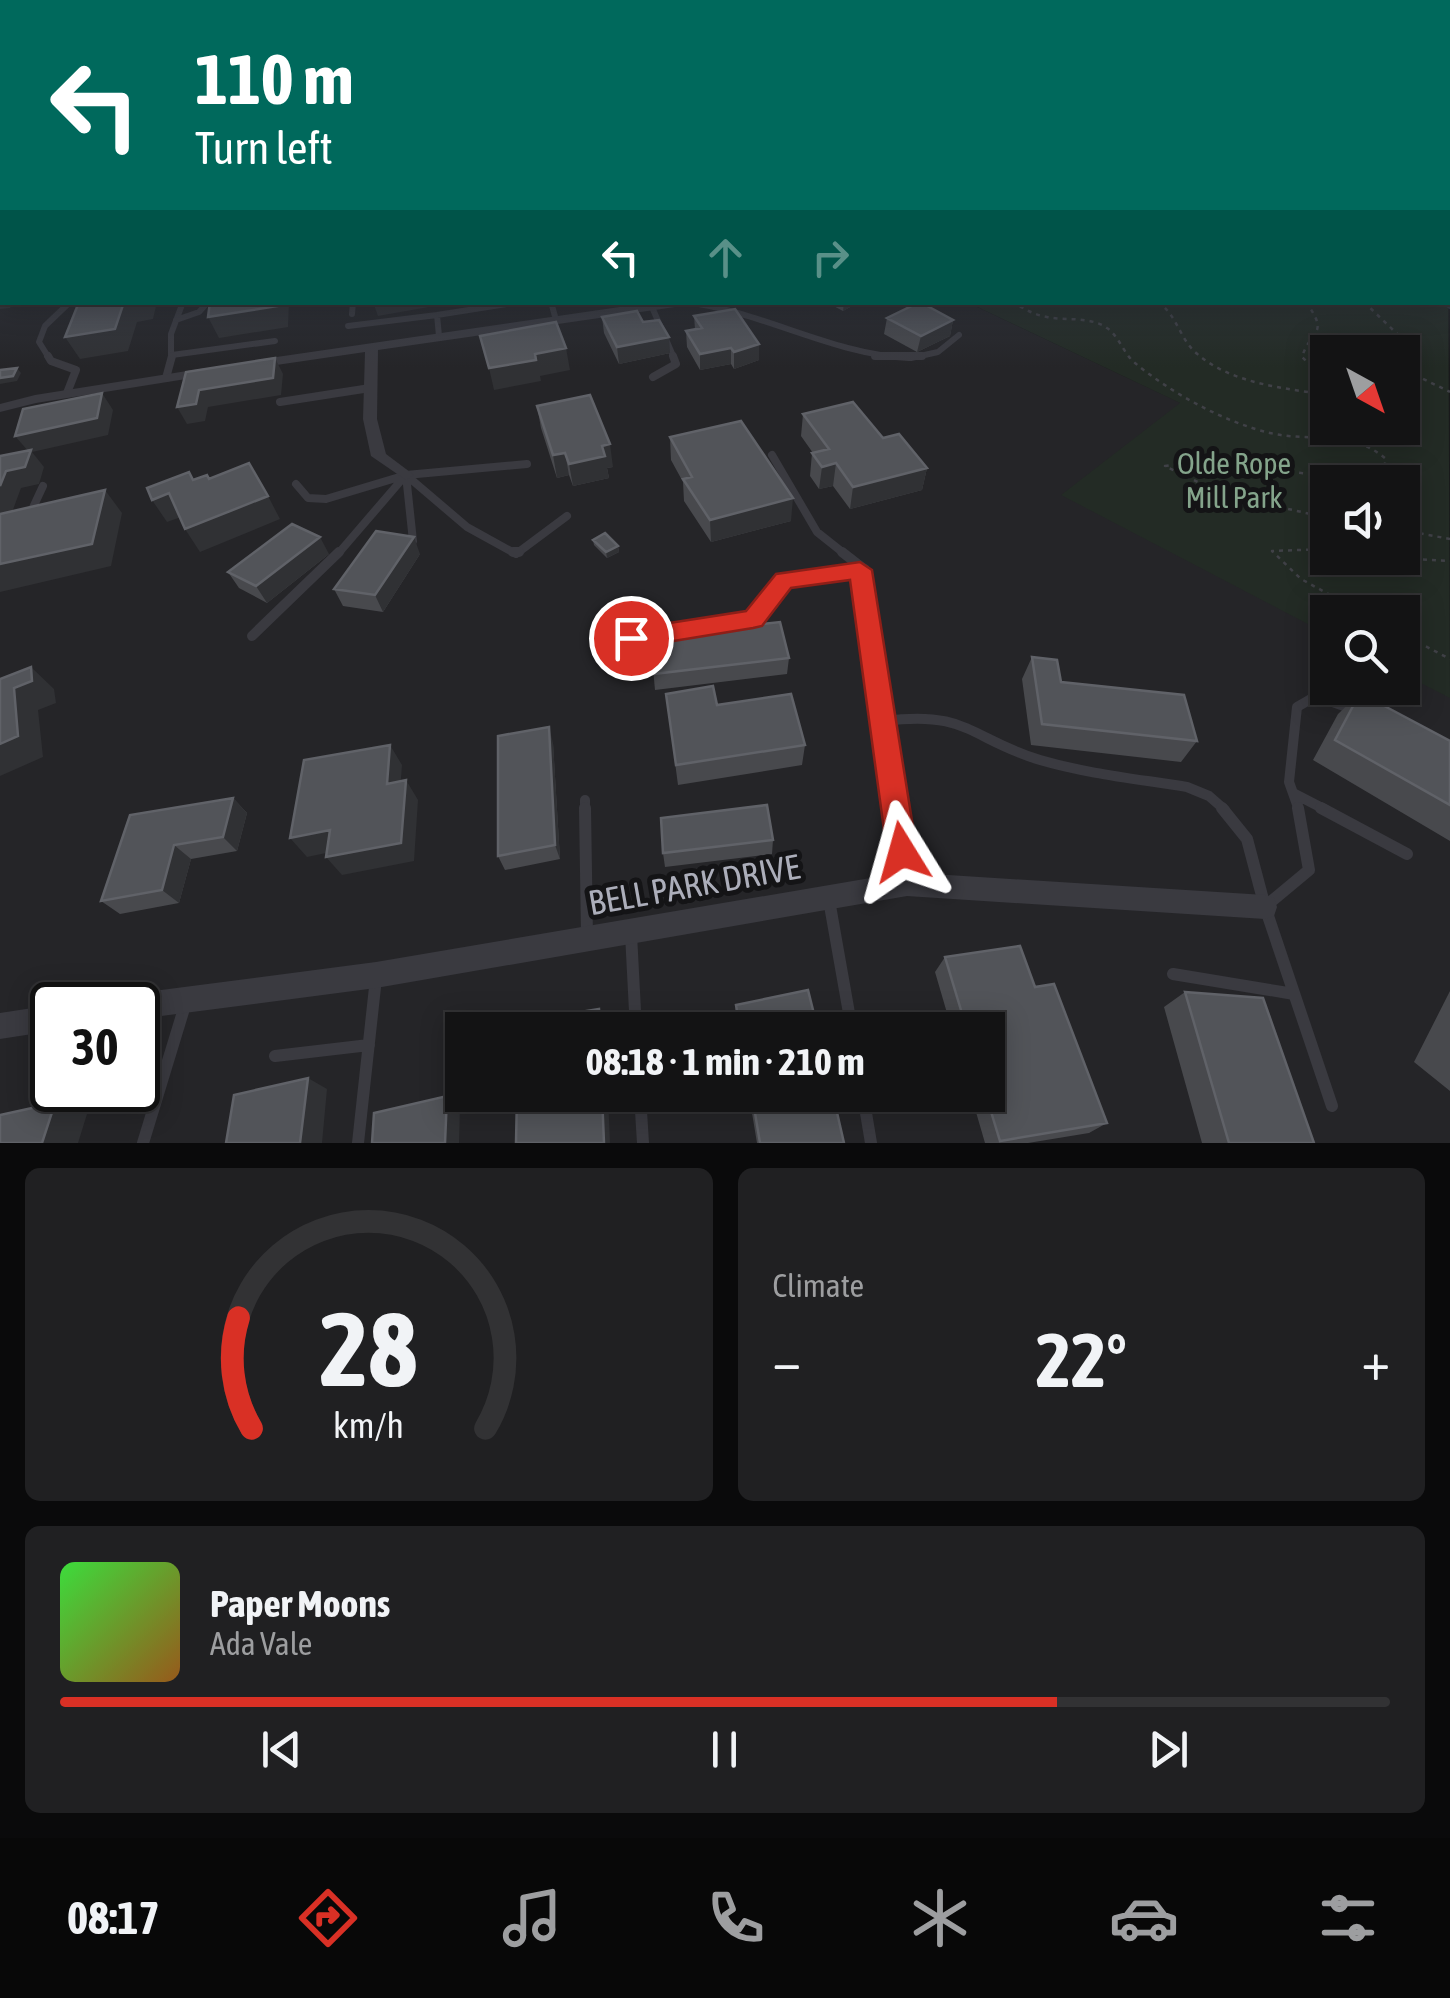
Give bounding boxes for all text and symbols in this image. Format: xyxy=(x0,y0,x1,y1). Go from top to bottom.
text: 110 m xyxy=(195,39,354,119)
icon: left xyxy=(30,40,160,170)
text: Turn left xyxy=(195,122,333,174)
icon: left xyxy=(593,230,648,285)
icon: ahead xyxy=(698,230,753,285)
icon: right xyxy=(803,230,858,285)
north arrow xyxy=(1310,335,1420,445)
map controls xyxy=(1310,335,1420,705)
park label: Olde Rope Mill Park xyxy=(1177,446,1291,514)
button: sound xyxy=(1310,465,1420,575)
button: search xyxy=(1310,595,1420,705)
pin xyxy=(589,596,674,681)
icon: arrive xyxy=(604,611,659,666)
position arrow xyxy=(850,800,954,904)
street label: BELL PARK DRIVE xyxy=(585,846,803,922)
speed limit sign: 30 xyxy=(30,982,160,1112)
text: 08:18 · 1 min · 210 m xyxy=(585,1040,865,1083)
text: Climate xyxy=(773,1267,864,1304)
text: 28 xyxy=(320,1289,418,1408)
text: 22° xyxy=(1036,1317,1127,1403)
text: − xyxy=(773,1329,801,1392)
text: + xyxy=(1361,1329,1390,1392)
text: km/h xyxy=(333,1405,404,1446)
text: Paper Moons xyxy=(210,1582,390,1625)
text: Ada Vale xyxy=(210,1625,312,1662)
icon: previous xyxy=(254,1722,309,1777)
icon: pause xyxy=(697,1722,752,1777)
icon: next xyxy=(1141,1722,1196,1777)
icon: directions xyxy=(293,1883,363,1953)
icon: music xyxy=(497,1883,567,1953)
icon: phone xyxy=(701,1883,771,1953)
icon: climate xyxy=(905,1883,975,1953)
icon: car xyxy=(1109,1883,1179,1953)
icon: filters xyxy=(1313,1883,1383,1953)
text: 08:17 xyxy=(67,1892,160,1944)

